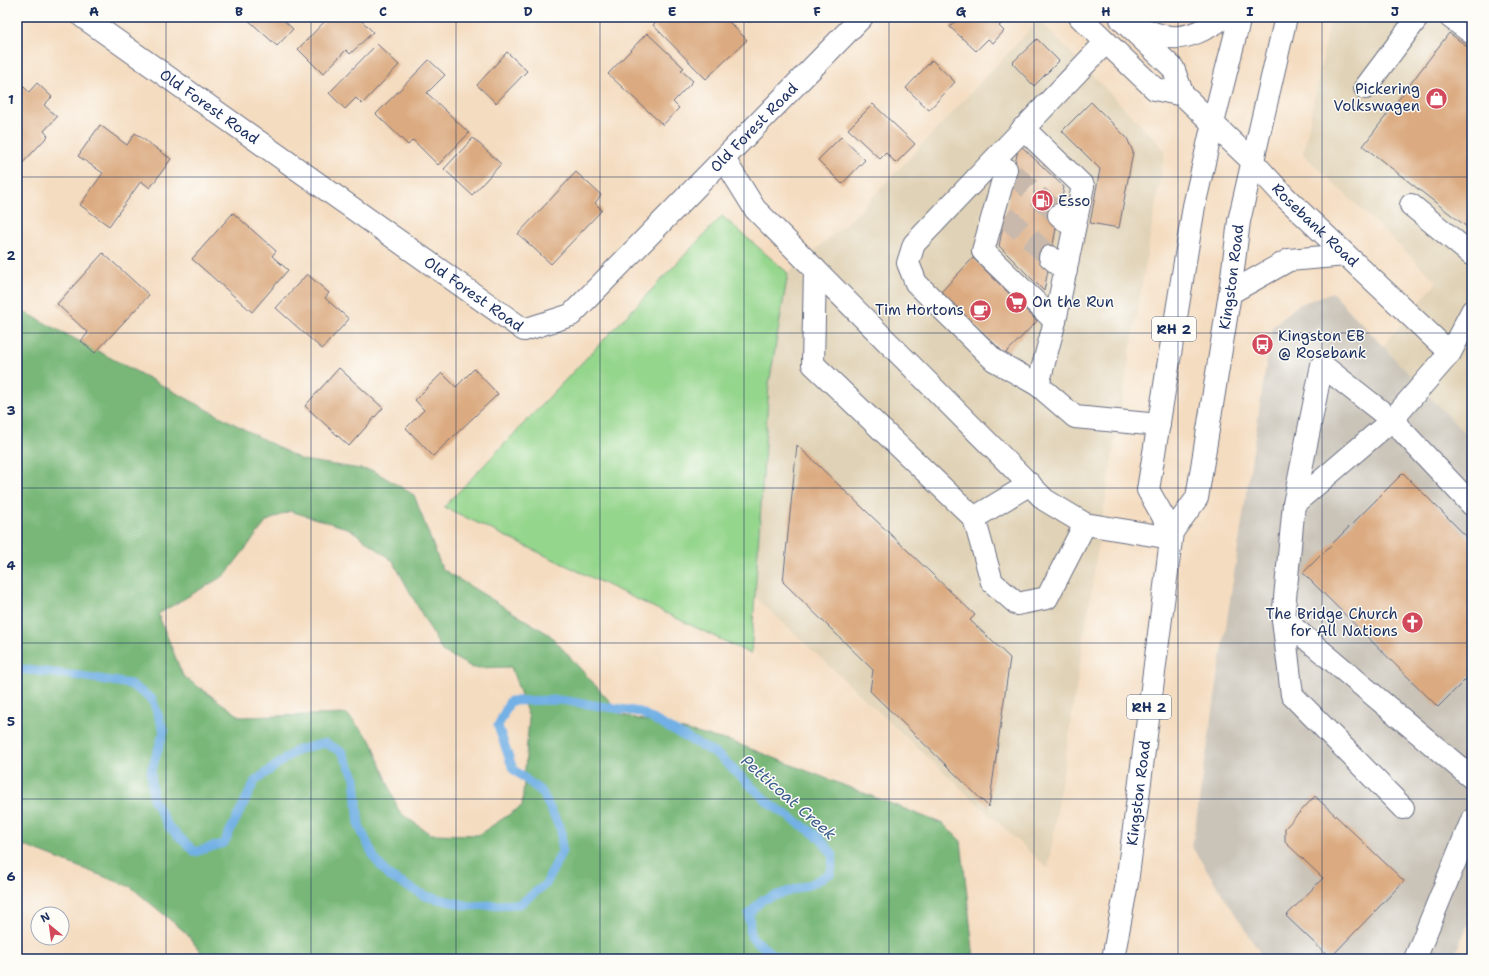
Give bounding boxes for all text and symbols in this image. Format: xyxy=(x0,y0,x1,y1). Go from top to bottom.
text: A xyxy=(89,3,99,20)
text: B xyxy=(235,3,243,20)
text: C xyxy=(379,3,387,20)
text: D xyxy=(523,3,533,20)
text: E xyxy=(668,3,677,20)
text: F xyxy=(813,3,821,20)
text: G xyxy=(956,3,967,20)
text: H xyxy=(1101,3,1111,20)
text: I xyxy=(1246,3,1254,20)
text: J xyxy=(1391,3,1399,20)
street label: Old Forest Road xyxy=(156,64,264,149)
street label: Old Forest Road xyxy=(706,78,803,177)
place label: Pickering Volkswagen xyxy=(1333,79,1420,116)
shop icon: Pickering Volkswagen xyxy=(1423,85,1449,111)
text: 1 xyxy=(8,91,14,108)
street label: Rosebank Road xyxy=(1267,179,1363,272)
fuel station icon: Esso xyxy=(1029,188,1055,214)
place label: Esso xyxy=(1058,191,1090,211)
street label: Kingston Road xyxy=(1214,223,1249,331)
text: 2 xyxy=(6,247,16,264)
street label: Old Forest Road xyxy=(420,252,528,337)
supermarket icon: On the Run xyxy=(1003,289,1029,315)
place label: On the Run xyxy=(1032,292,1114,312)
cafe icon: Tim Hortons xyxy=(967,297,993,323)
place label: Tim Hortons xyxy=(875,300,964,320)
road number: RH 2 xyxy=(1152,317,1196,341)
place label: Kingston EB @ Rosebank xyxy=(1278,326,1366,363)
bus stop icon: Kingston EB @ Rosebank xyxy=(1249,332,1275,358)
text: 3 xyxy=(6,402,16,419)
text: 4 xyxy=(6,557,16,574)
place label: The Bridge Church for All Nations xyxy=(1265,604,1398,641)
church icon: The Bridge Church for All Nations xyxy=(1400,610,1426,636)
road number: RH 2 xyxy=(1127,695,1171,719)
text: 5 xyxy=(7,713,15,730)
street label: Kingston Road xyxy=(1122,739,1155,847)
water label: Petticoat Creek xyxy=(737,750,841,845)
text: 6 xyxy=(6,868,16,885)
north arrow xyxy=(30,906,70,946)
text: N xyxy=(38,909,53,926)

